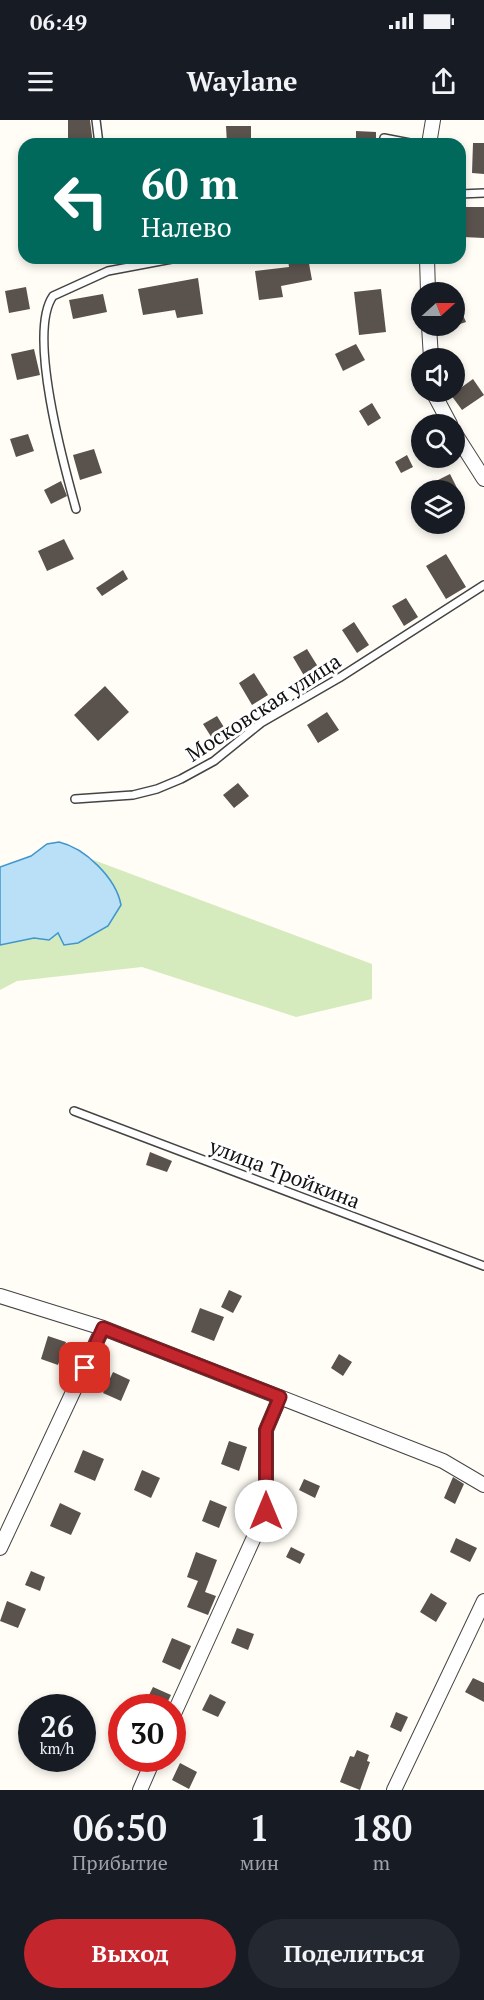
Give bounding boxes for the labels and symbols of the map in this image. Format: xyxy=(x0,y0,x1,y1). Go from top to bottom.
north arrow xyxy=(411,282,465,336)
street label: Московская улица xyxy=(180,646,346,768)
street label: улица Тройкина xyxy=(205,1131,365,1215)
pin xyxy=(59,1342,110,1393)
position arrow xyxy=(234,1479,298,1543)
speed limit sign: 30 xyxy=(108,1694,186,1772)

